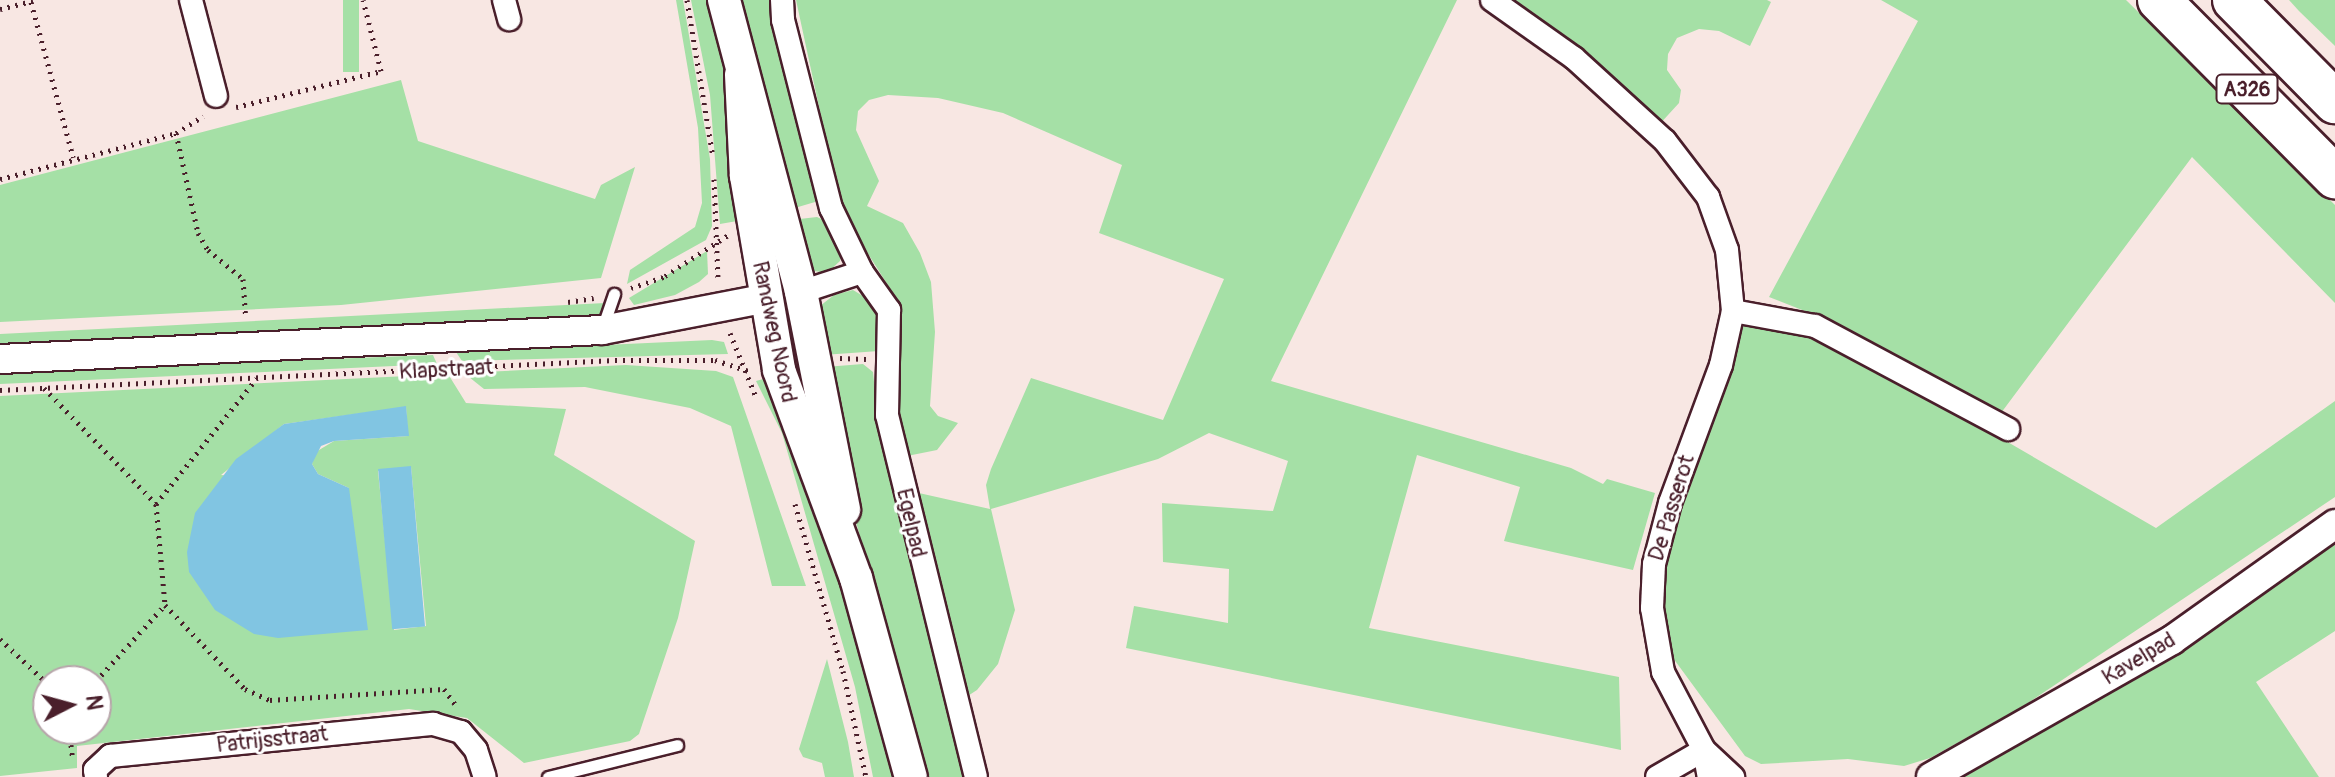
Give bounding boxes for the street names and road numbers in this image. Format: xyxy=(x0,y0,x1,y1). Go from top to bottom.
road number: A326 xyxy=(2215,73,2279,105)
street label: Randweg Noord xyxy=(746,259,802,405)
street label: Klapstraat xyxy=(398,354,494,386)
street label: De Passerot xyxy=(1643,452,1701,564)
street label: Egelpad xyxy=(890,486,932,560)
street label: Kavelpad xyxy=(2098,627,2180,691)
street label: Patrijsstraat xyxy=(215,721,329,759)

